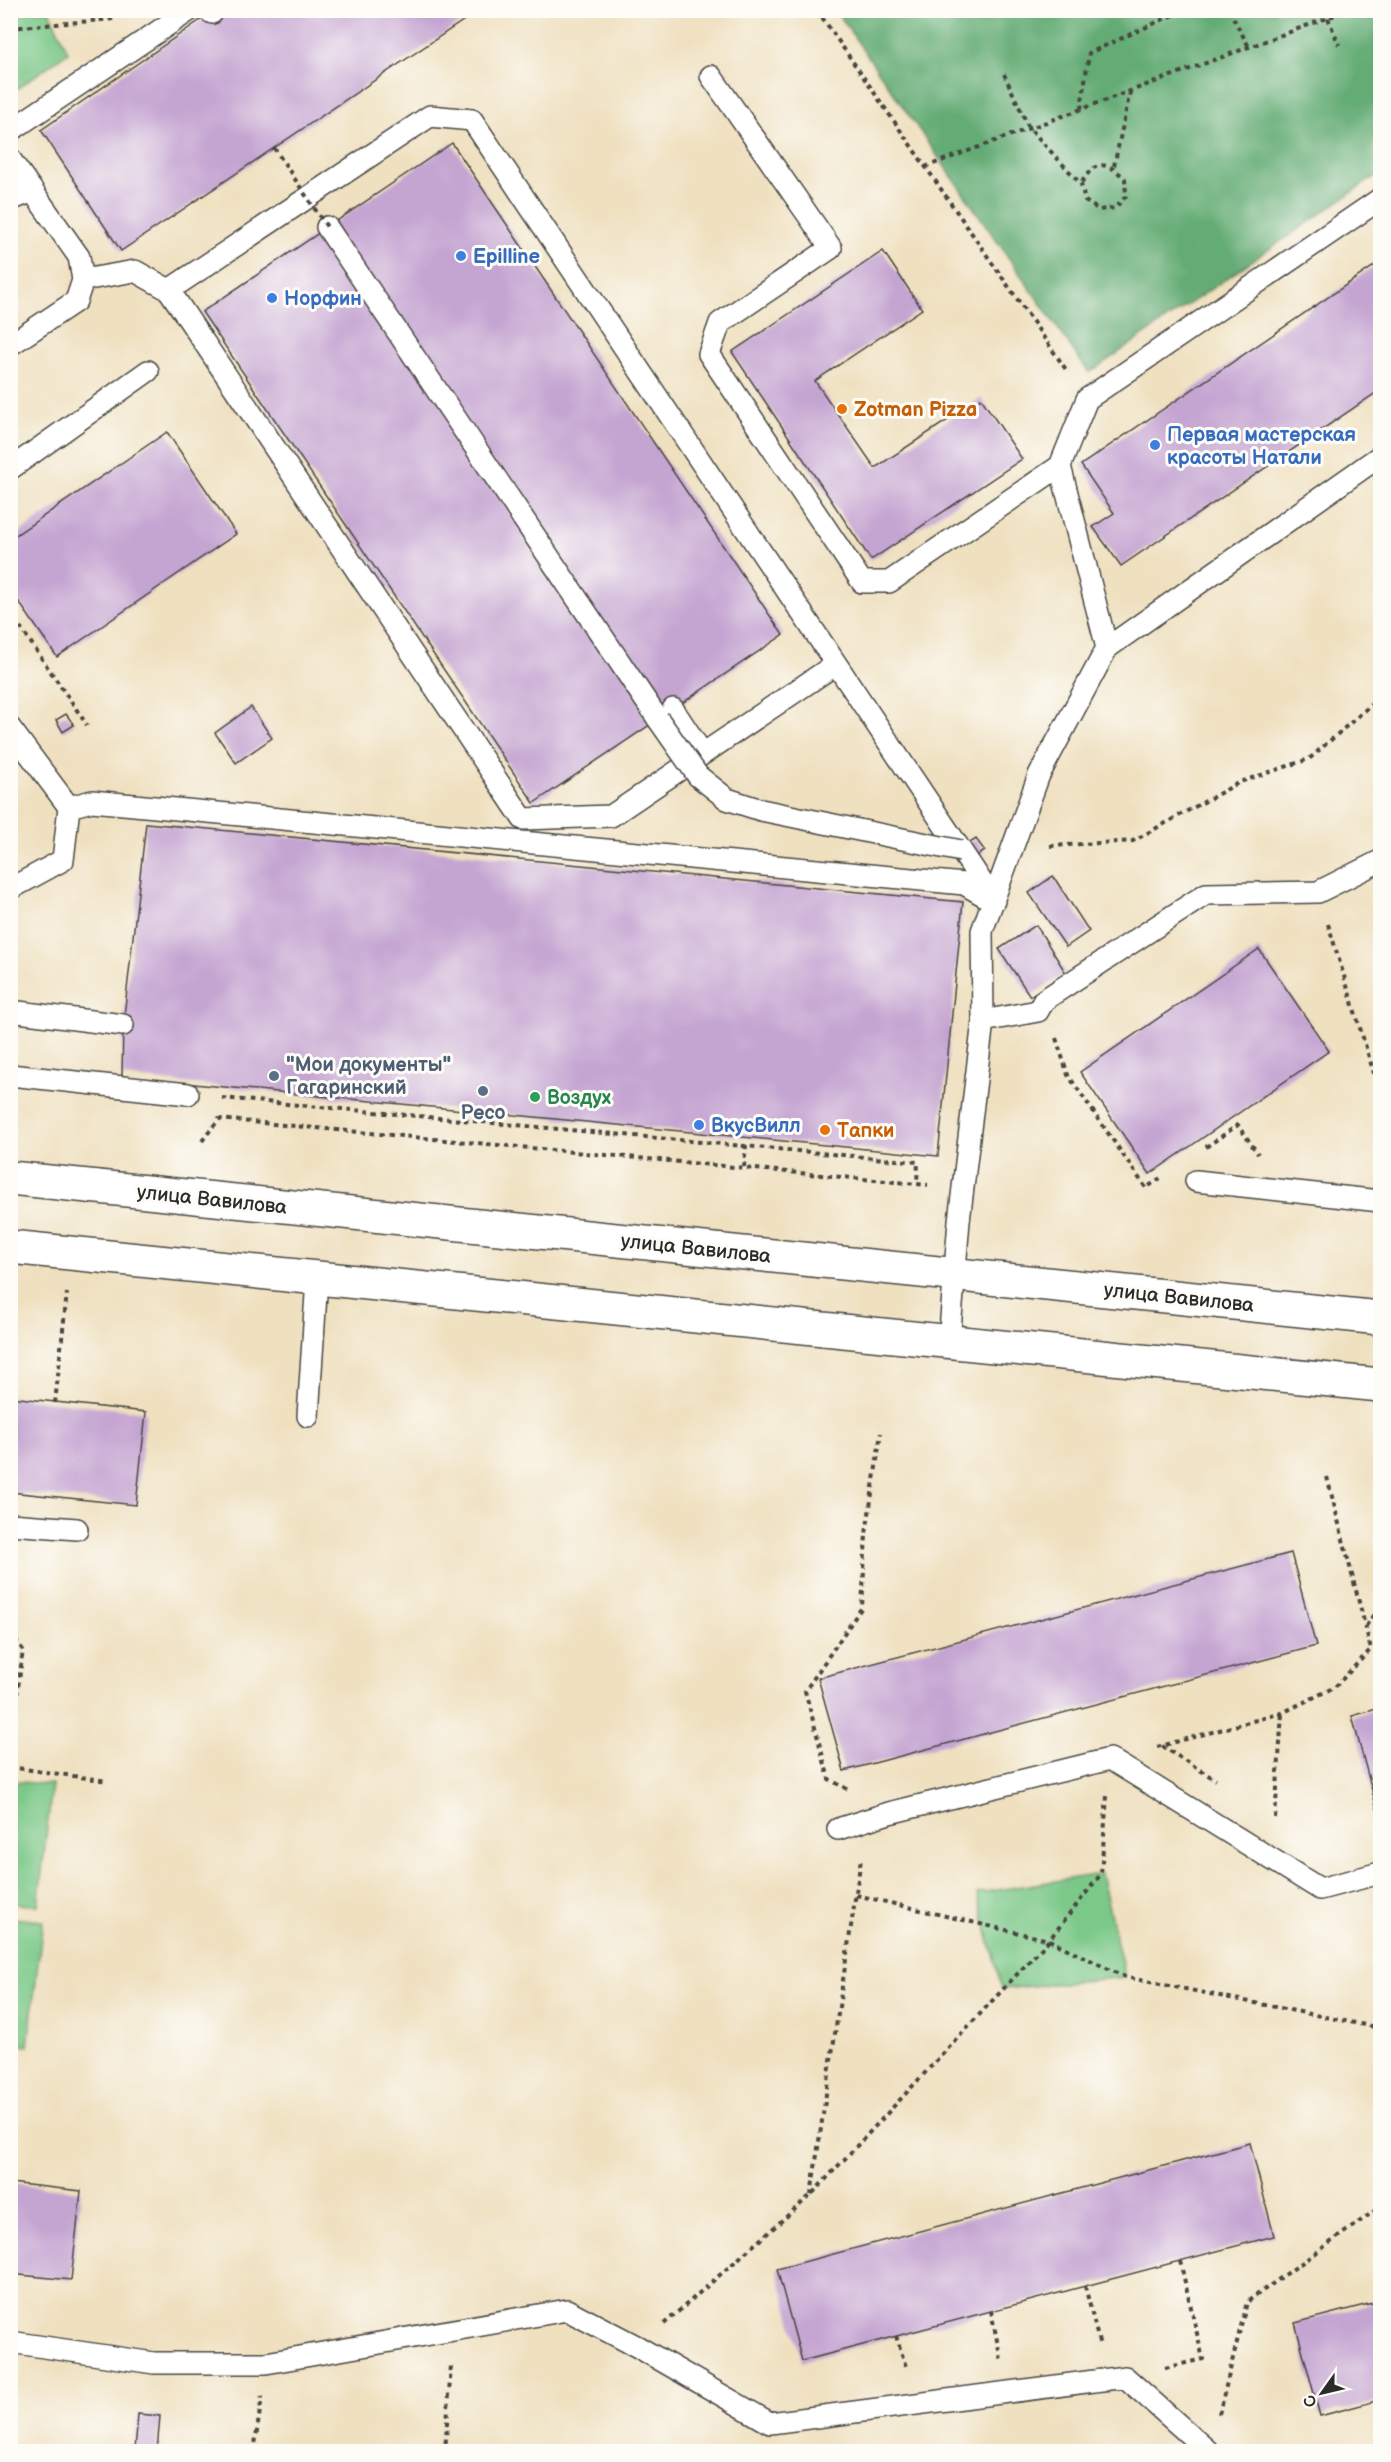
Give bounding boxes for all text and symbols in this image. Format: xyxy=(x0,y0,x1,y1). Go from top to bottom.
place label: Epilline xyxy=(473,245,540,269)
marker: Epilline xyxy=(454,249,468,263)
place label: Норфин xyxy=(284,287,362,311)
marker: Норфин xyxy=(265,291,279,305)
place label: Zotman Pizza xyxy=(854,398,977,422)
marker: Zotman Pizza xyxy=(835,402,849,416)
place label: Первая мастерская красоты Натали xyxy=(1167,423,1356,470)
marker: Первая мастерская красоты Натали xyxy=(1148,438,1162,452)
place label: "Мои документы" Гагаринский xyxy=(286,1053,451,1100)
marker: "Мои документы" Гагаринский xyxy=(267,1069,281,1083)
marker: Ресо xyxy=(476,1084,490,1098)
place label: Воздух xyxy=(547,1086,611,1110)
marker: Воздух xyxy=(528,1090,542,1104)
place label: Ресо xyxy=(461,1101,506,1125)
place label: ВкусВилл xyxy=(711,1114,801,1138)
marker: ВкусВилл xyxy=(692,1118,706,1132)
place label: Тапки xyxy=(837,1119,894,1143)
marker: Тапки xyxy=(818,1123,832,1137)
street label: улица Вавилова xyxy=(136,1180,288,1220)
street label: улица Вавилова xyxy=(620,1229,772,1269)
street label: улица Вавилова xyxy=(1103,1278,1255,1318)
north arrow xyxy=(1292,2363,1352,2423)
text: С xyxy=(1300,2391,1322,2410)

